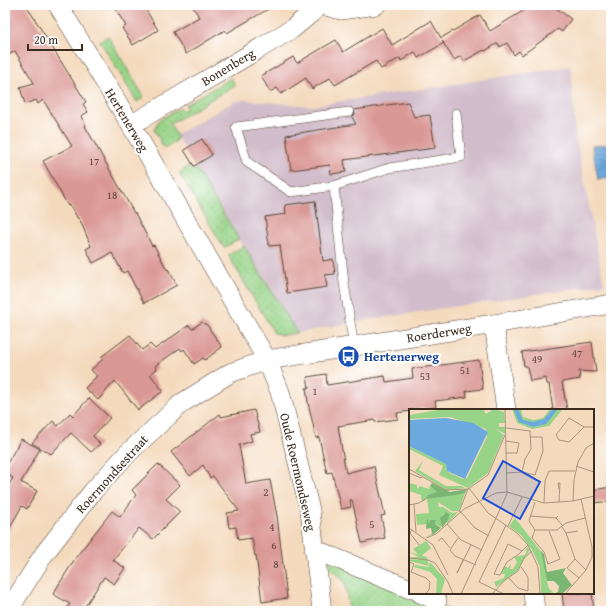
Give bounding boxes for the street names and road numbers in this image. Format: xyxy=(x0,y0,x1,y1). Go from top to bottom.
street label: Bonenberg xyxy=(198,43,259,90)
street label: Hertenerweg xyxy=(101,85,154,156)
street label: Roerderweg xyxy=(405,318,473,347)
street label: Oude Roermondseweg xyxy=(275,411,321,533)
street label: Roermondsestraat xyxy=(71,430,153,518)

